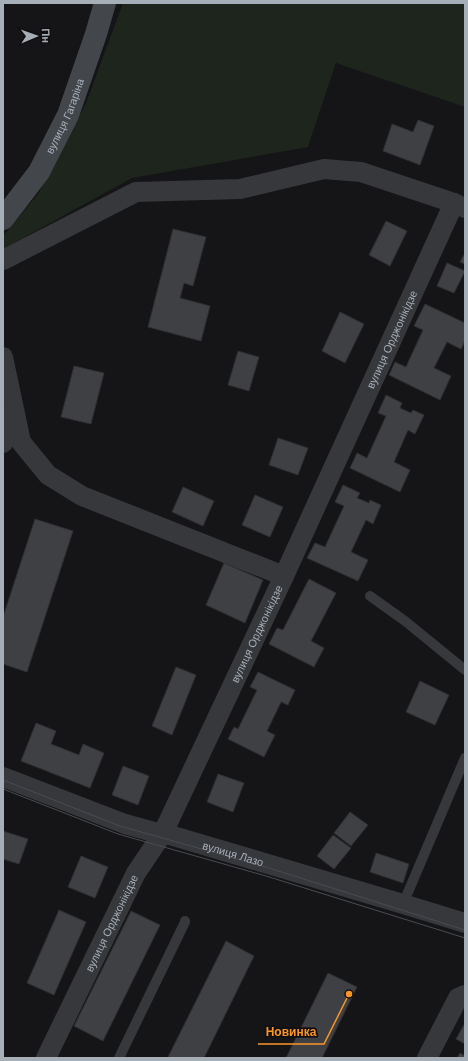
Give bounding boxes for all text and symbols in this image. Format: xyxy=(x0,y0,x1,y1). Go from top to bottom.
north arrow xyxy=(16,16,56,56)
text: Пн xyxy=(40,28,52,43)
street label: вулиця Гагаріна xyxy=(43,76,86,156)
street label: вулиця Орджонікідзе xyxy=(364,289,419,390)
street label: вулиця Орджонікідзе xyxy=(229,583,285,685)
street label: вулиця Лазо xyxy=(201,839,265,868)
street label: вулиця Орджонікідзе xyxy=(83,873,140,974)
callout: Новинка xyxy=(258,1020,324,1044)
text: Новинка xyxy=(266,1025,317,1039)

